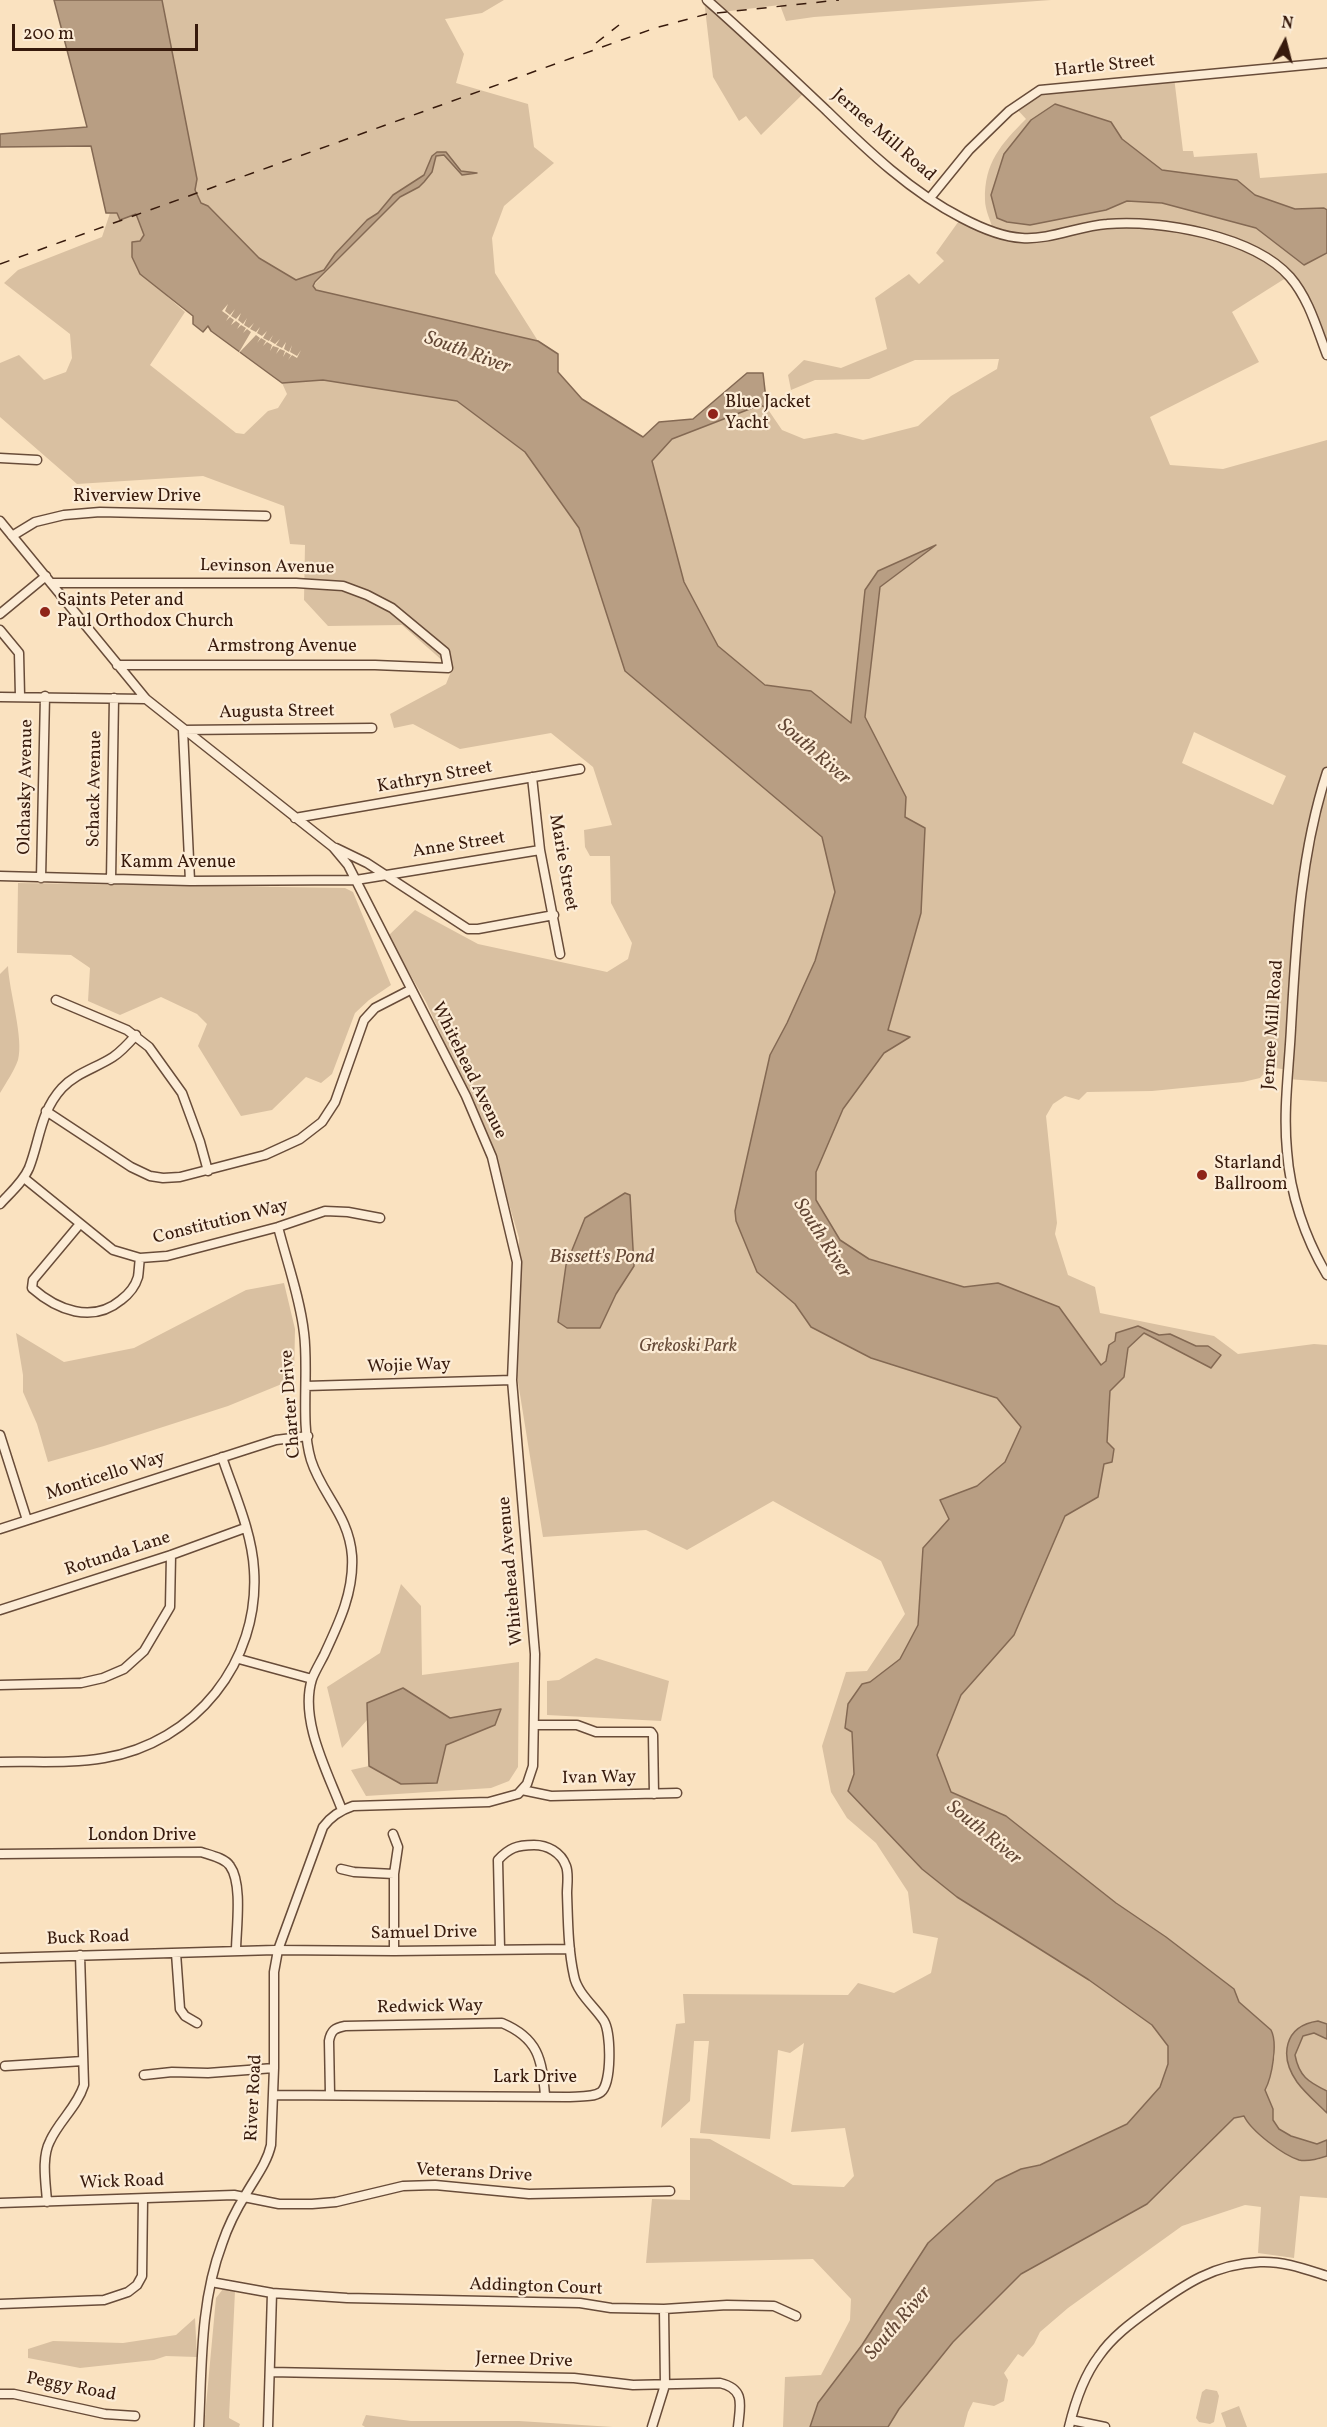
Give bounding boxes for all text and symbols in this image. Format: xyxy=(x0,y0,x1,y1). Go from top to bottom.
scale bar xyxy=(15,12,201,50)
north arrow xyxy=(1255,12,1315,72)
text: N xyxy=(1280,13,1294,36)
text: 200 m xyxy=(23,22,74,47)
street label: Hartle Street xyxy=(1054,51,1156,83)
street label: Jernee Mill Road xyxy=(827,85,939,187)
water label: South River xyxy=(421,327,513,381)
place label: Blue Jacket Yacht xyxy=(725,393,811,436)
marker: Blue Jacket Yacht xyxy=(706,407,720,421)
street label: Riverview Drive xyxy=(73,487,201,509)
street label: Levinson Avenue xyxy=(200,556,334,580)
place label: Saints Peter and Paul Orthodox Church xyxy=(57,591,234,634)
marker: Saints Peter and Paul Orthodox Church xyxy=(38,605,52,619)
street label: Armstrong Avenue xyxy=(207,637,357,659)
street label: Augusta Street xyxy=(219,701,335,725)
water label: South River xyxy=(771,714,855,792)
street label: Olchasky Avenue xyxy=(15,719,39,855)
street label: Schack Avenue xyxy=(84,730,108,848)
street label: Kathryn Street xyxy=(376,757,494,799)
street label: Marie Street xyxy=(543,813,581,913)
street label: Anne Street xyxy=(411,828,507,864)
street label: Kamm Avenue xyxy=(120,853,236,875)
street label: Jernee Mill Road xyxy=(1259,959,1289,1091)
street label: Whitehead Avenue xyxy=(426,999,510,1143)
place label: Starland Ballroom xyxy=(1214,1154,1288,1196)
marker: Starland Ballroom xyxy=(1195,1168,1209,1182)
water label: South River xyxy=(786,1195,856,1283)
street label: Constitution Way xyxy=(151,1196,291,1250)
water label: Bissett's Pond xyxy=(549,1246,655,1270)
park label: Grekoski Park xyxy=(639,1337,737,1359)
street label: Charter Drive xyxy=(277,1349,307,1459)
street label: Wojie Way xyxy=(367,1355,451,1379)
street label: Monticello Way xyxy=(44,1448,168,1506)
street label: Whitehead Avenue xyxy=(495,1496,529,1646)
street label: Rotunda Lane xyxy=(62,1528,174,1582)
street label: Ivan Way xyxy=(562,1768,636,1790)
water label: South River xyxy=(941,1796,1025,1872)
street label: London Drive xyxy=(88,1826,196,1848)
street label: Samuel Drive xyxy=(371,1922,477,1946)
street label: Buck Road xyxy=(46,1927,130,1951)
street label: Redwick Way xyxy=(377,1996,483,2020)
street label: River Road xyxy=(242,2054,268,2142)
street label: Lark Drive xyxy=(493,2068,577,2090)
street label: Veterans Drive xyxy=(415,2160,533,2188)
street label: Wick Road xyxy=(79,2171,165,2195)
street label: Addington Court xyxy=(469,2275,603,2301)
water label: South River xyxy=(860,2282,938,2366)
street label: Jernee Drive xyxy=(475,2349,573,2373)
street label: Peggy Road xyxy=(24,2369,118,2407)

